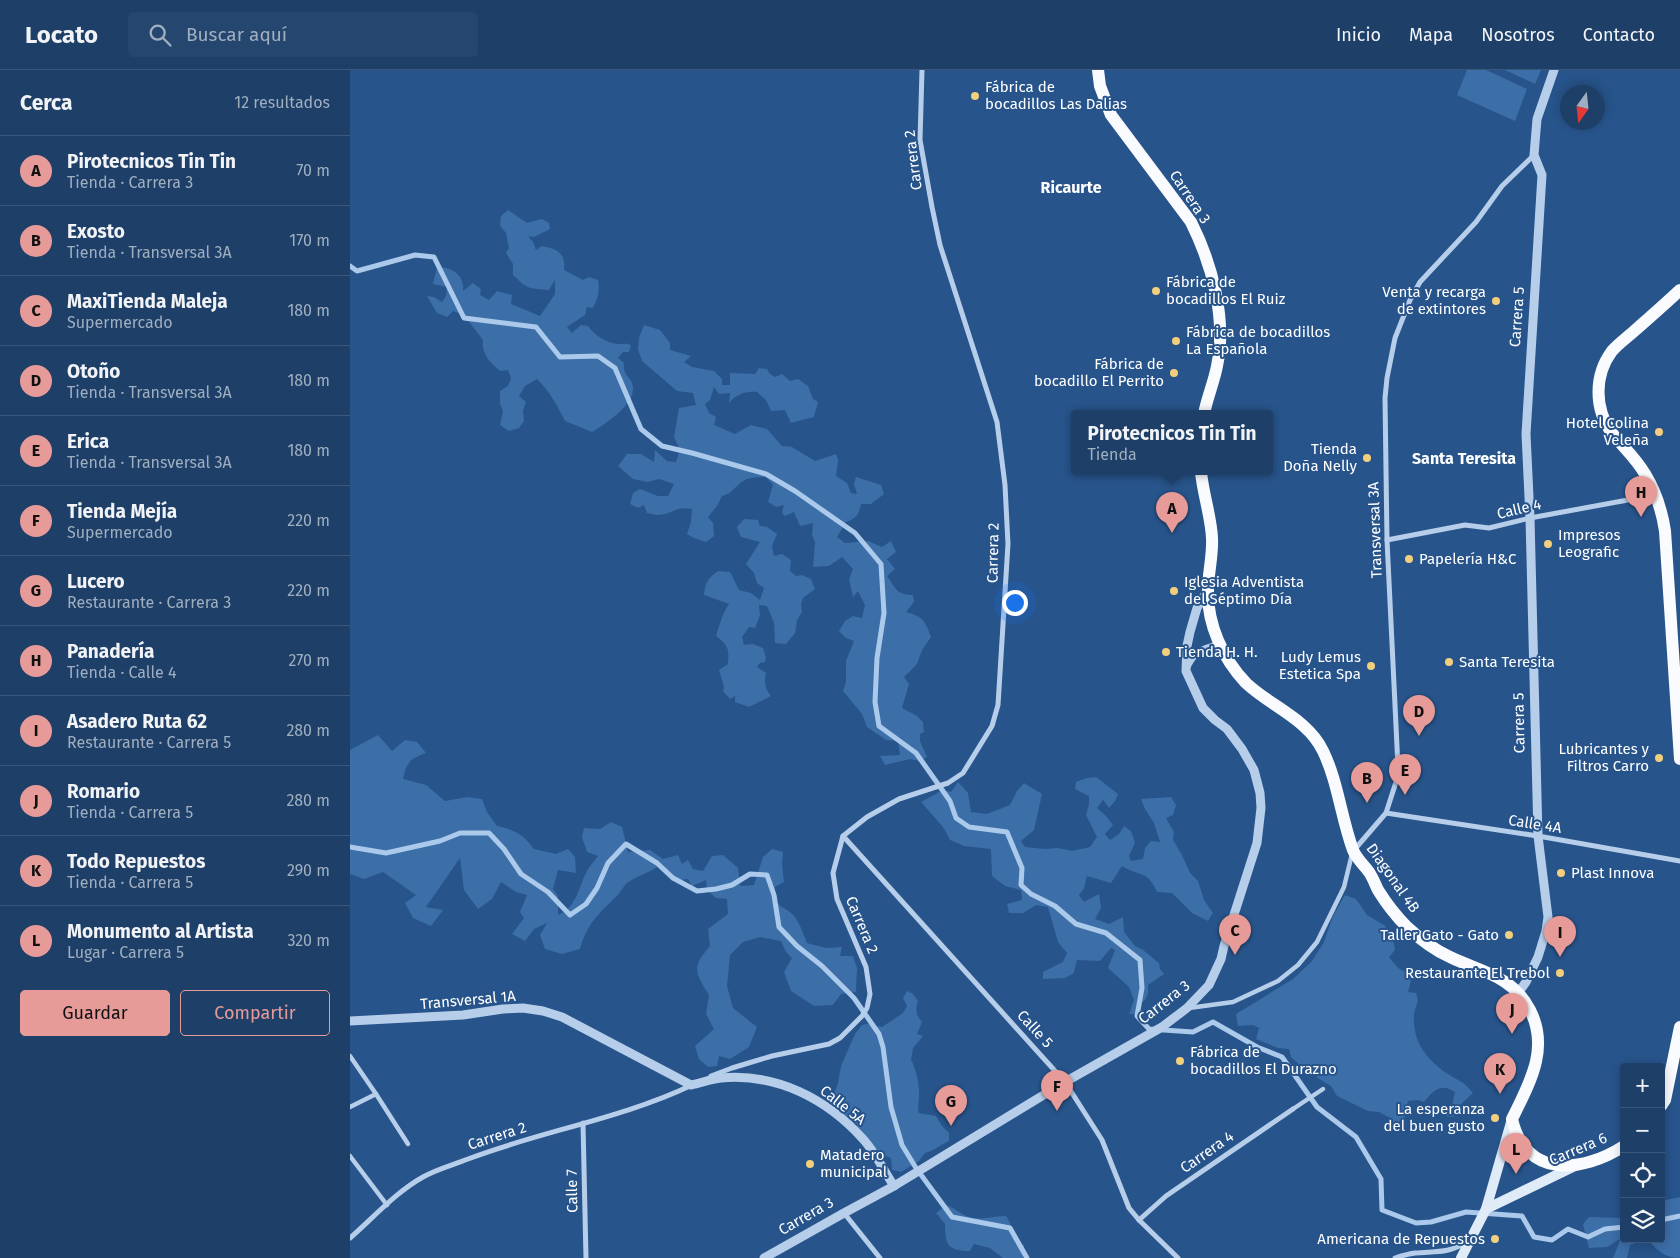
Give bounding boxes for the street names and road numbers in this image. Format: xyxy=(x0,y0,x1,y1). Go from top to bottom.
street label: Carrera 2 xyxy=(900,129,926,191)
street label: Carrera 3 xyxy=(1166,167,1214,227)
street label: Carrera 5 xyxy=(1506,286,1528,348)
street label: Transversal 3A xyxy=(1364,481,1386,579)
street label: Calle 4 xyxy=(1495,495,1543,523)
street label: Carrera 2 xyxy=(983,523,1003,583)
street label: Carrera 5 xyxy=(1509,693,1529,753)
street label: Calle 4A xyxy=(1507,811,1563,837)
street label: Diagonal 4B xyxy=(1363,840,1423,916)
street label: Carrera 2 xyxy=(842,894,882,956)
street label: Carrera 3 xyxy=(1135,976,1193,1028)
street label: Transversal 1A xyxy=(420,987,517,1013)
street label: Calle 5 xyxy=(1013,1006,1057,1052)
street label: Calle 5A xyxy=(816,1082,870,1129)
street label: Carrera 2 xyxy=(465,1118,529,1154)
street label: Carrera 4 xyxy=(1177,1127,1237,1177)
street label: Carrera 6 xyxy=(1546,1129,1610,1169)
street label: Calle 7 xyxy=(563,1169,581,1213)
street label: Carrera 3 xyxy=(775,1193,837,1239)

